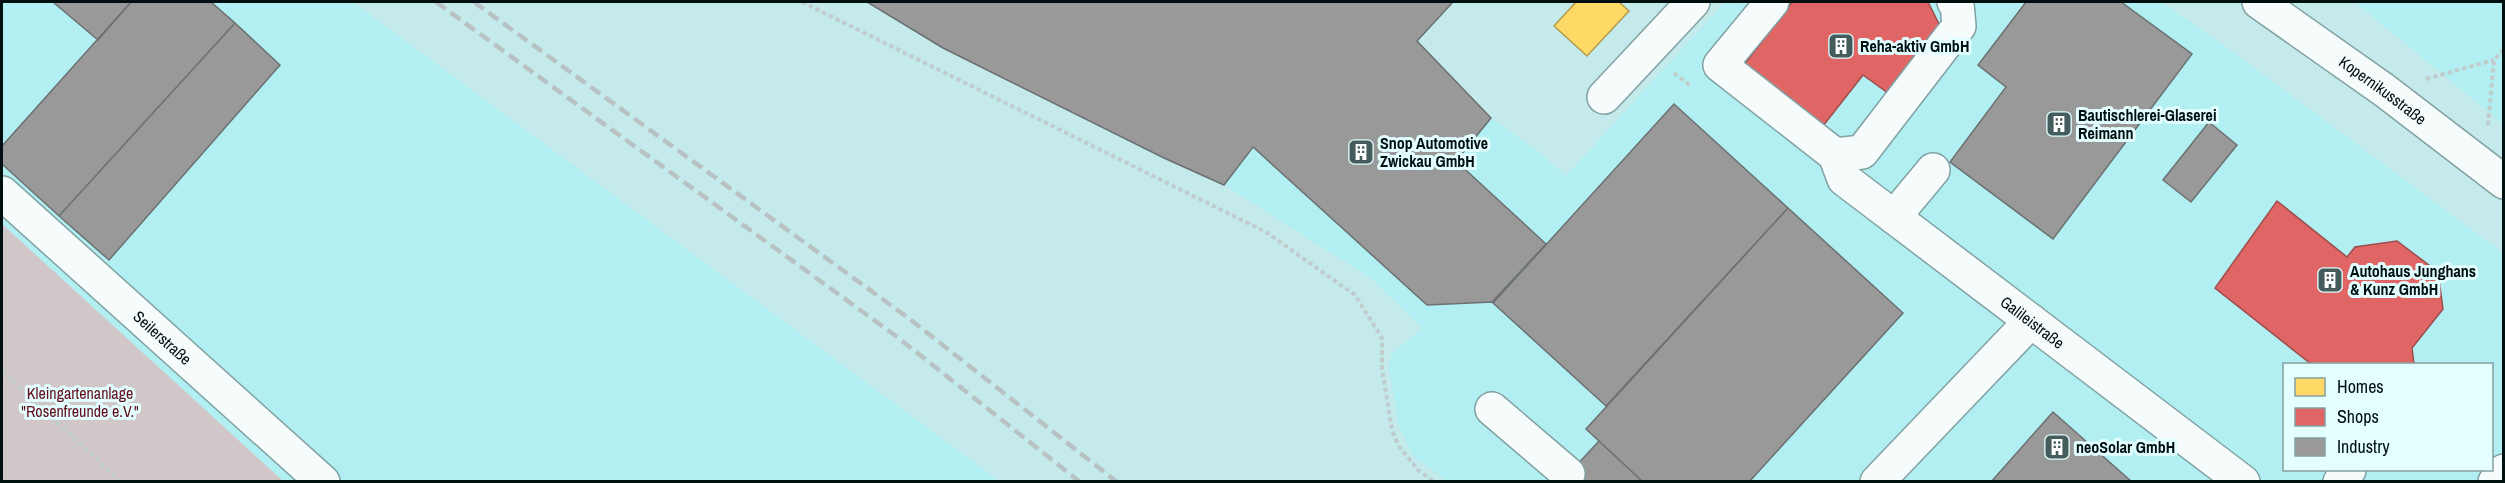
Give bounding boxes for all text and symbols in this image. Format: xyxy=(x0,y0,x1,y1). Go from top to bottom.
building icon: Reha-aktiv GmbH xyxy=(1826,31,1856,61)
place label: Reha-aktiv GmbH xyxy=(1860,35,1969,57)
street label: Kopernikusstraße xyxy=(2335,51,2431,130)
place label: Bautischlerei-Glaserei Reimann xyxy=(2078,104,2217,144)
building icon: Bautischlerei-Glaserei Reimann xyxy=(2044,109,2074,139)
place label: Snop Automotive Zwickau GmbH xyxy=(1380,132,1488,172)
building icon: Snop Automotive Zwickau GmbH xyxy=(1346,137,1376,167)
place label: Autohaus Junghans & Kunz GmbH xyxy=(2350,260,2476,300)
building icon: Autohaus Junghans & Kunz GmbH xyxy=(2315,265,2345,295)
street label: Galileistraße xyxy=(1996,291,2069,354)
street label: Seilerstraße xyxy=(129,305,196,370)
legend xyxy=(2283,363,2493,471)
text: Homes xyxy=(2337,374,2384,399)
park label: Kleingartenanlage "Rosenfreunde e.V." xyxy=(21,382,139,422)
text: Shops xyxy=(2337,404,2379,429)
building icon: neoSolar GmbH xyxy=(2042,432,2072,462)
text: Industry xyxy=(2337,434,2390,459)
place label: neoSolar GmbH xyxy=(2076,436,2175,458)

